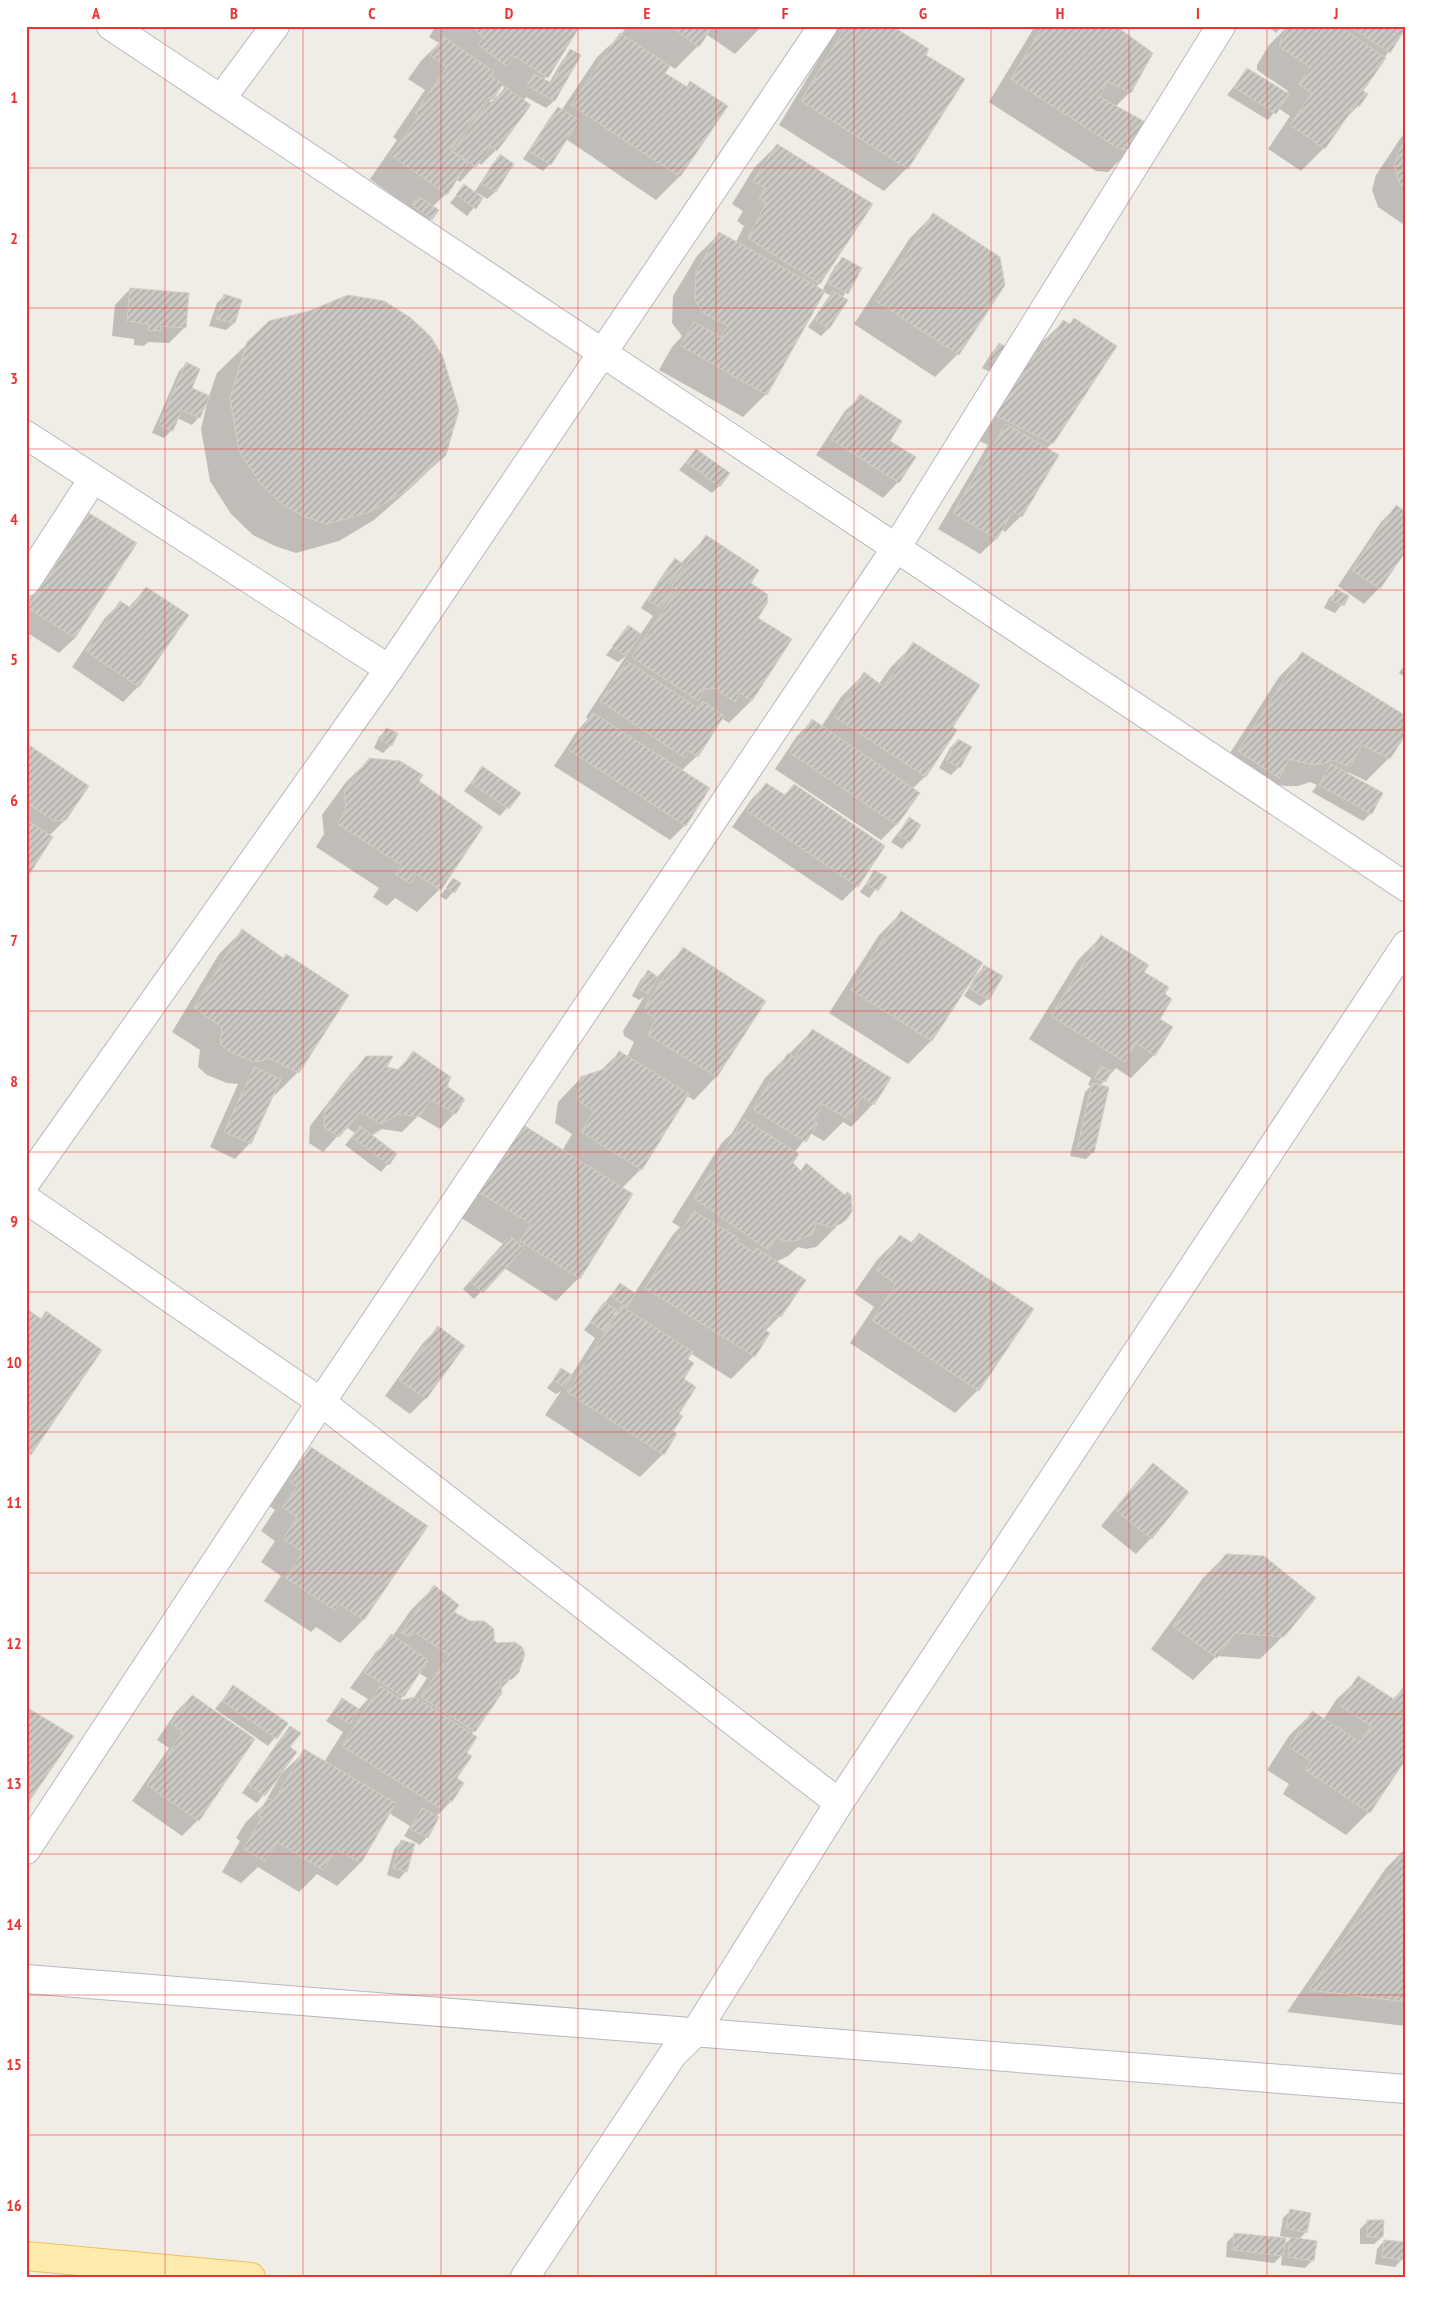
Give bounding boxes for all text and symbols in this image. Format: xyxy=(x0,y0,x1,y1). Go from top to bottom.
text: A xyxy=(91,3,101,23)
text: B xyxy=(230,3,238,23)
text: C xyxy=(368,3,376,23)
text: D xyxy=(505,3,514,23)
text: E xyxy=(644,3,651,23)
text: F xyxy=(782,3,789,23)
text: G xyxy=(919,3,927,23)
text: H xyxy=(1056,3,1064,23)
text: I xyxy=(1196,3,1200,23)
text: J xyxy=(1333,3,1338,23)
text: 1 xyxy=(10,87,18,107)
text: 2 xyxy=(10,228,18,248)
text: 3 xyxy=(10,368,18,388)
text: 4 xyxy=(10,509,18,529)
text: 5 xyxy=(10,649,18,669)
text: 6 xyxy=(10,790,18,810)
text: 7 xyxy=(10,930,18,950)
text: 8 xyxy=(10,1071,18,1091)
text: 9 xyxy=(10,1211,18,1231)
text: 10 xyxy=(6,1352,22,1372)
text: 11 xyxy=(6,1492,22,1512)
text: 12 xyxy=(6,1633,22,1653)
text: 13 xyxy=(6,1773,22,1793)
text: 14 xyxy=(6,1914,22,1934)
text: 15 xyxy=(6,2054,22,2074)
text: 16 xyxy=(6,2195,22,2215)

